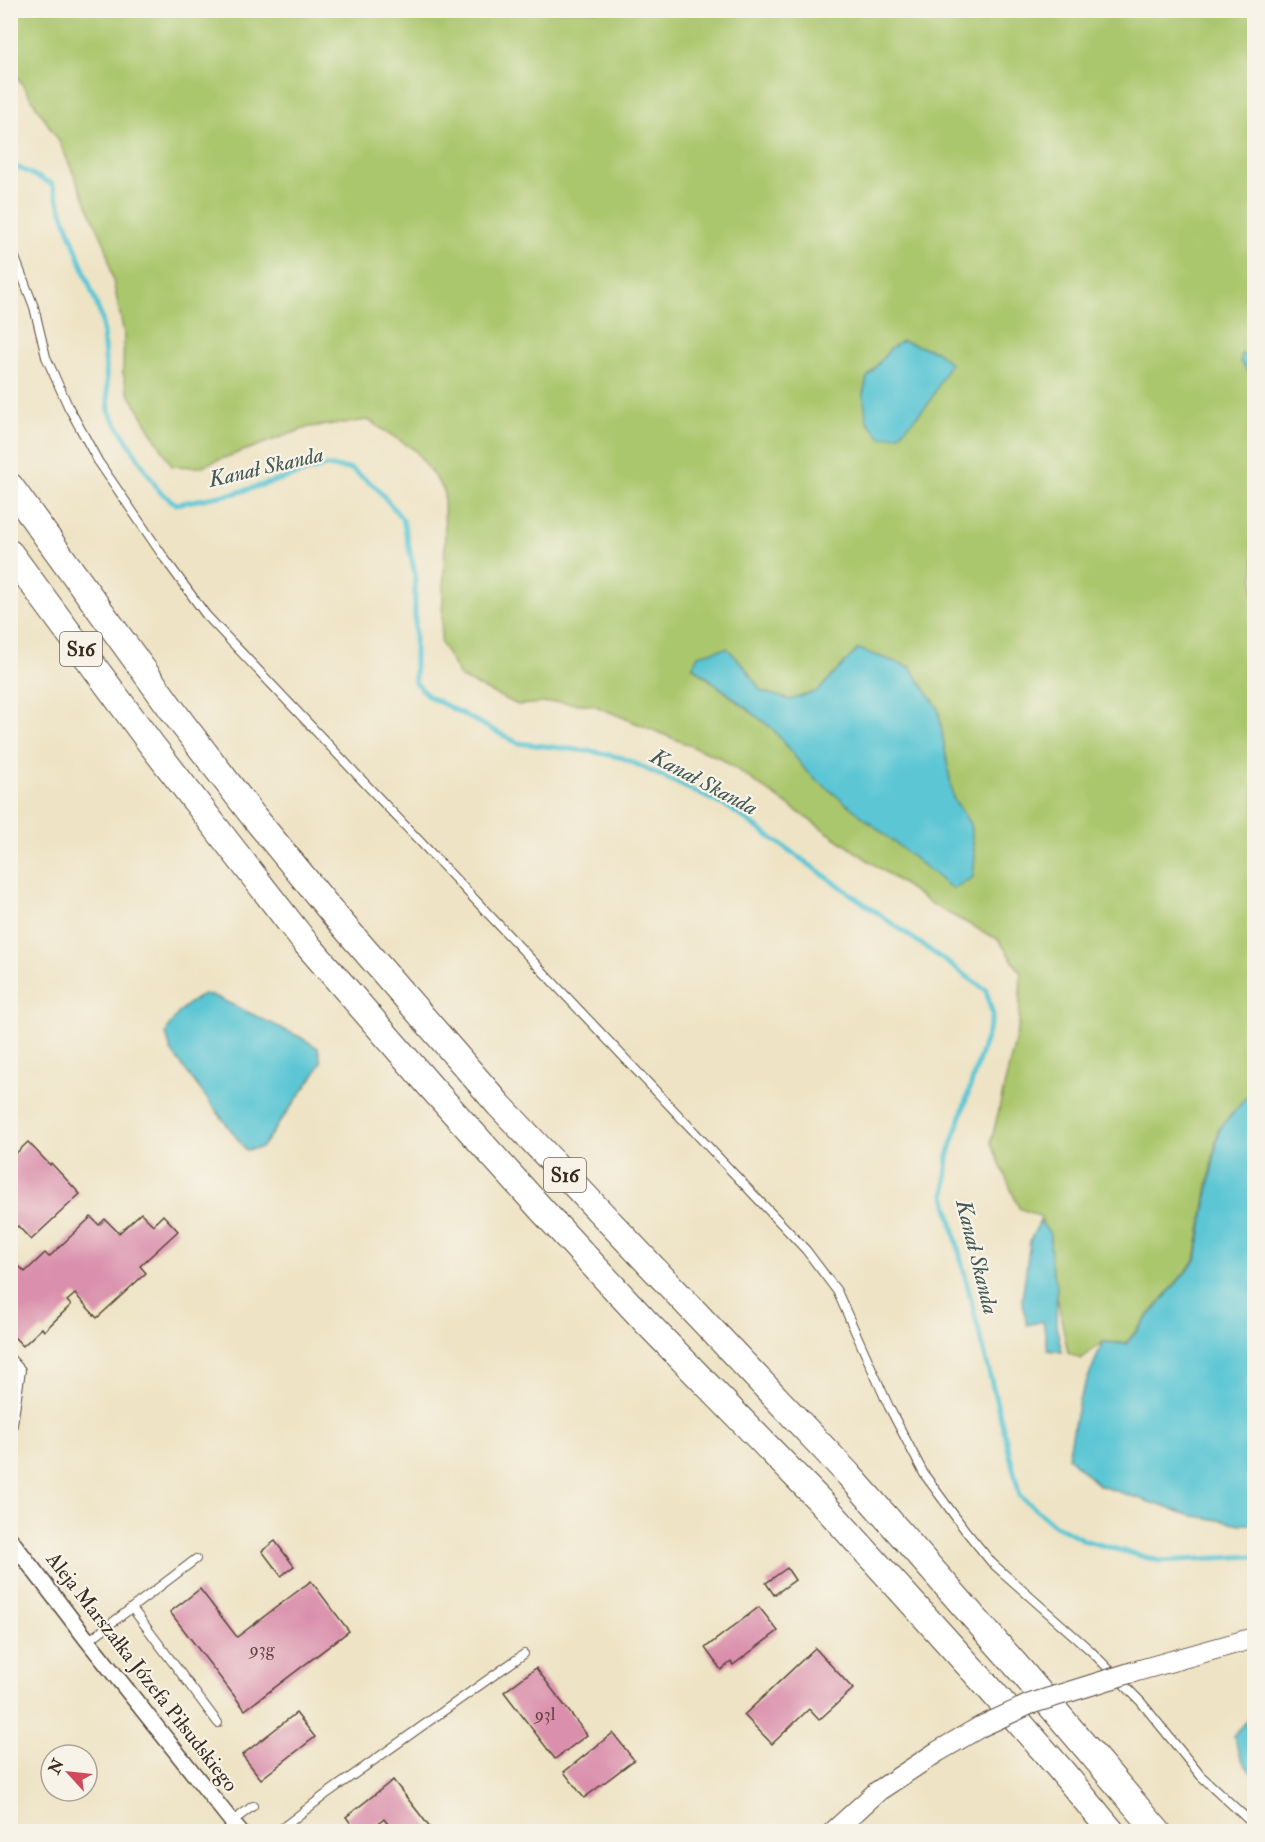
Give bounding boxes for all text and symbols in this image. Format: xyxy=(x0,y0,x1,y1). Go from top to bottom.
water label: Kanał Skanda xyxy=(205,440,326,494)
road number: S16 xyxy=(60,632,102,666)
water label: Kanał Skanda xyxy=(645,742,762,822)
road number: S16 xyxy=(544,1158,586,1192)
water label: Kanał Skanda xyxy=(949,1196,1005,1317)
street label: Aleja Marszałka Józefa Piłsudskiego xyxy=(39,1546,244,1797)
house number: 93g xyxy=(248,1638,276,1661)
house number: 93l xyxy=(533,1703,556,1726)
north arrow xyxy=(39,1743,99,1803)
text: N xyxy=(44,1755,69,1778)

